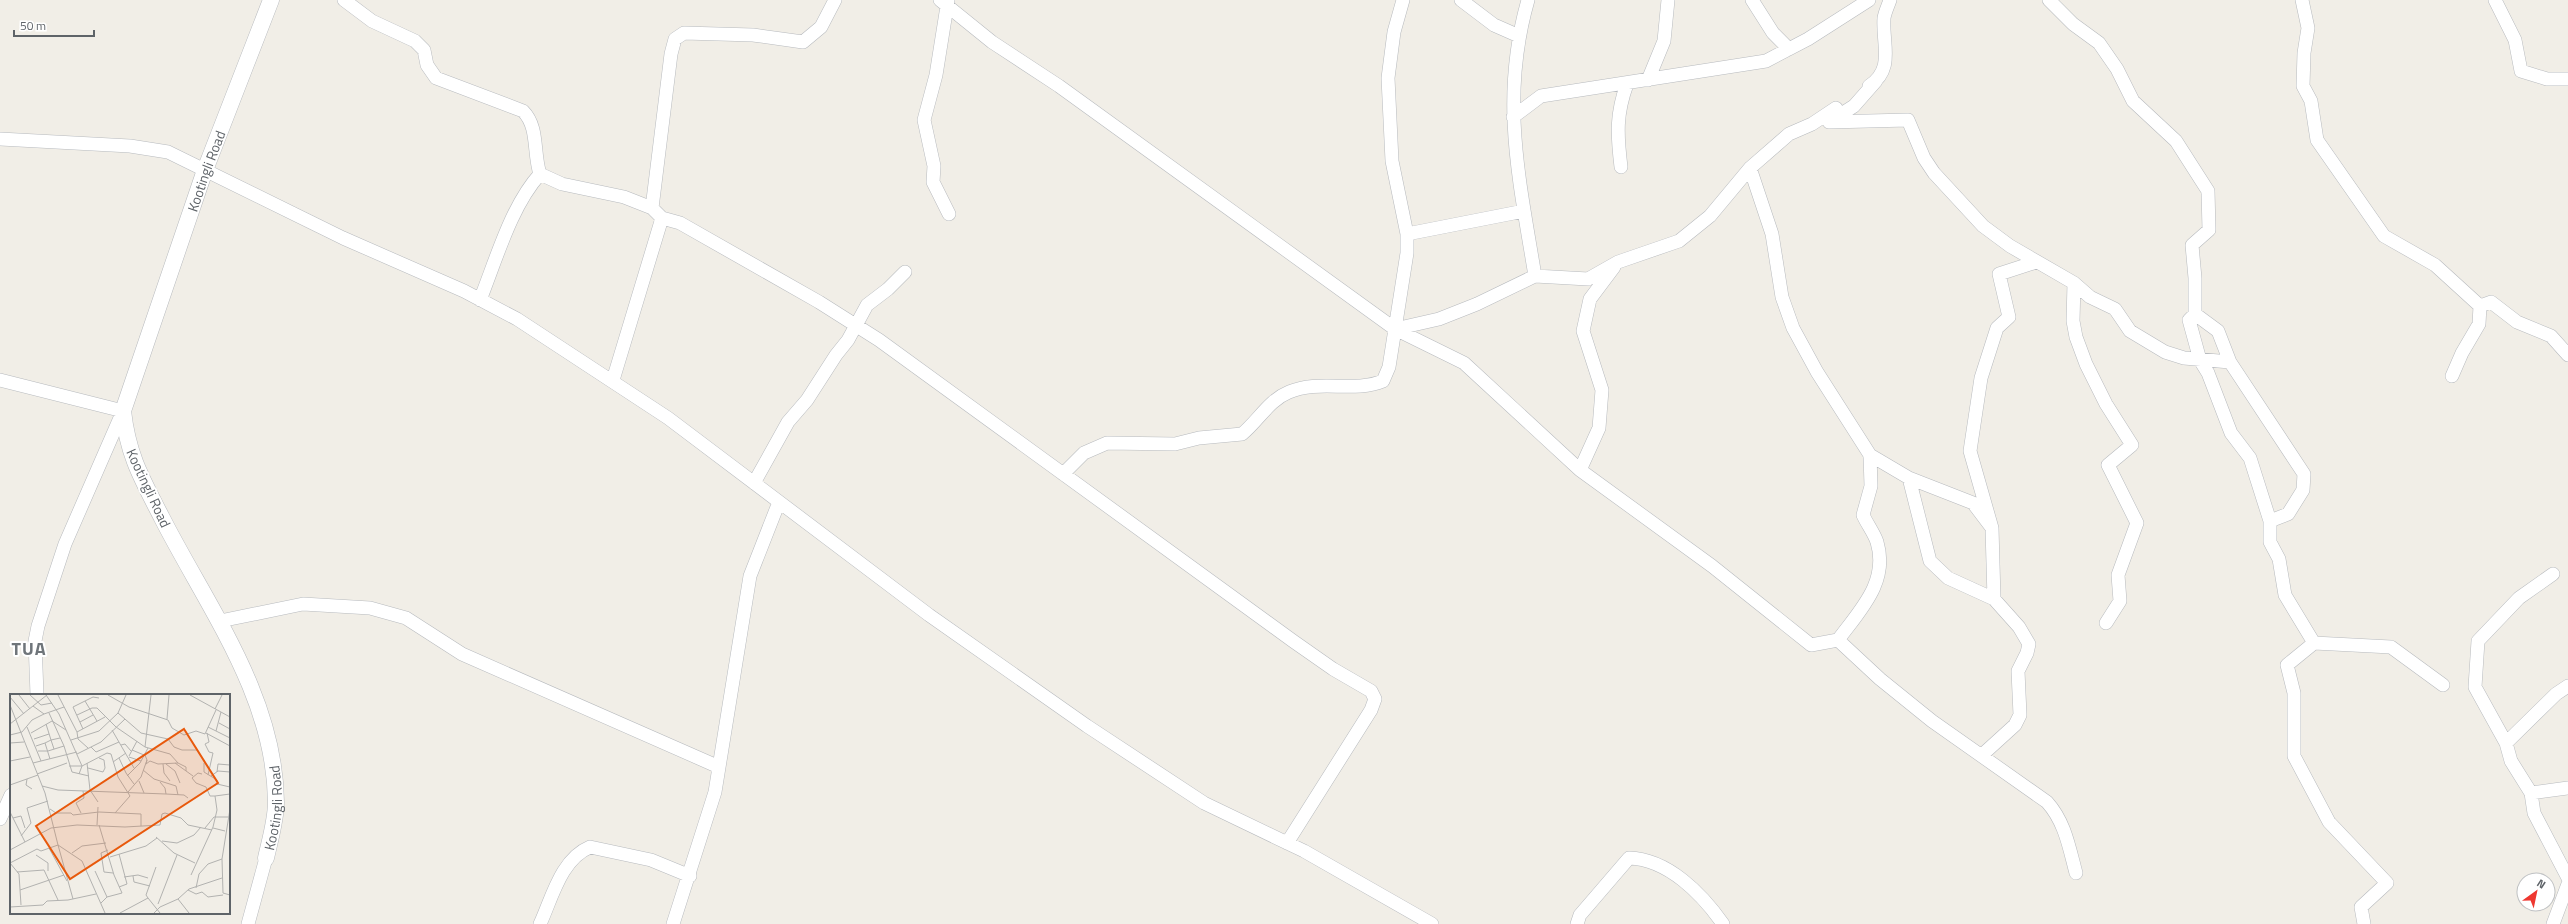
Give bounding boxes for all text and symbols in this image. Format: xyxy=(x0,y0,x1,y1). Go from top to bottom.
scale bar xyxy=(14,12,94,38)
text: 50 m xyxy=(20,16,46,35)
street label: Kootingli Road xyxy=(181,127,230,214)
street label: Kootingli Road xyxy=(122,445,176,531)
district label: TUA xyxy=(12,635,47,662)
inset map xyxy=(10,694,230,914)
street label: Kootingli Road xyxy=(258,764,287,852)
north arrow xyxy=(2516,872,2556,912)
text: N xyxy=(2534,875,2549,892)

